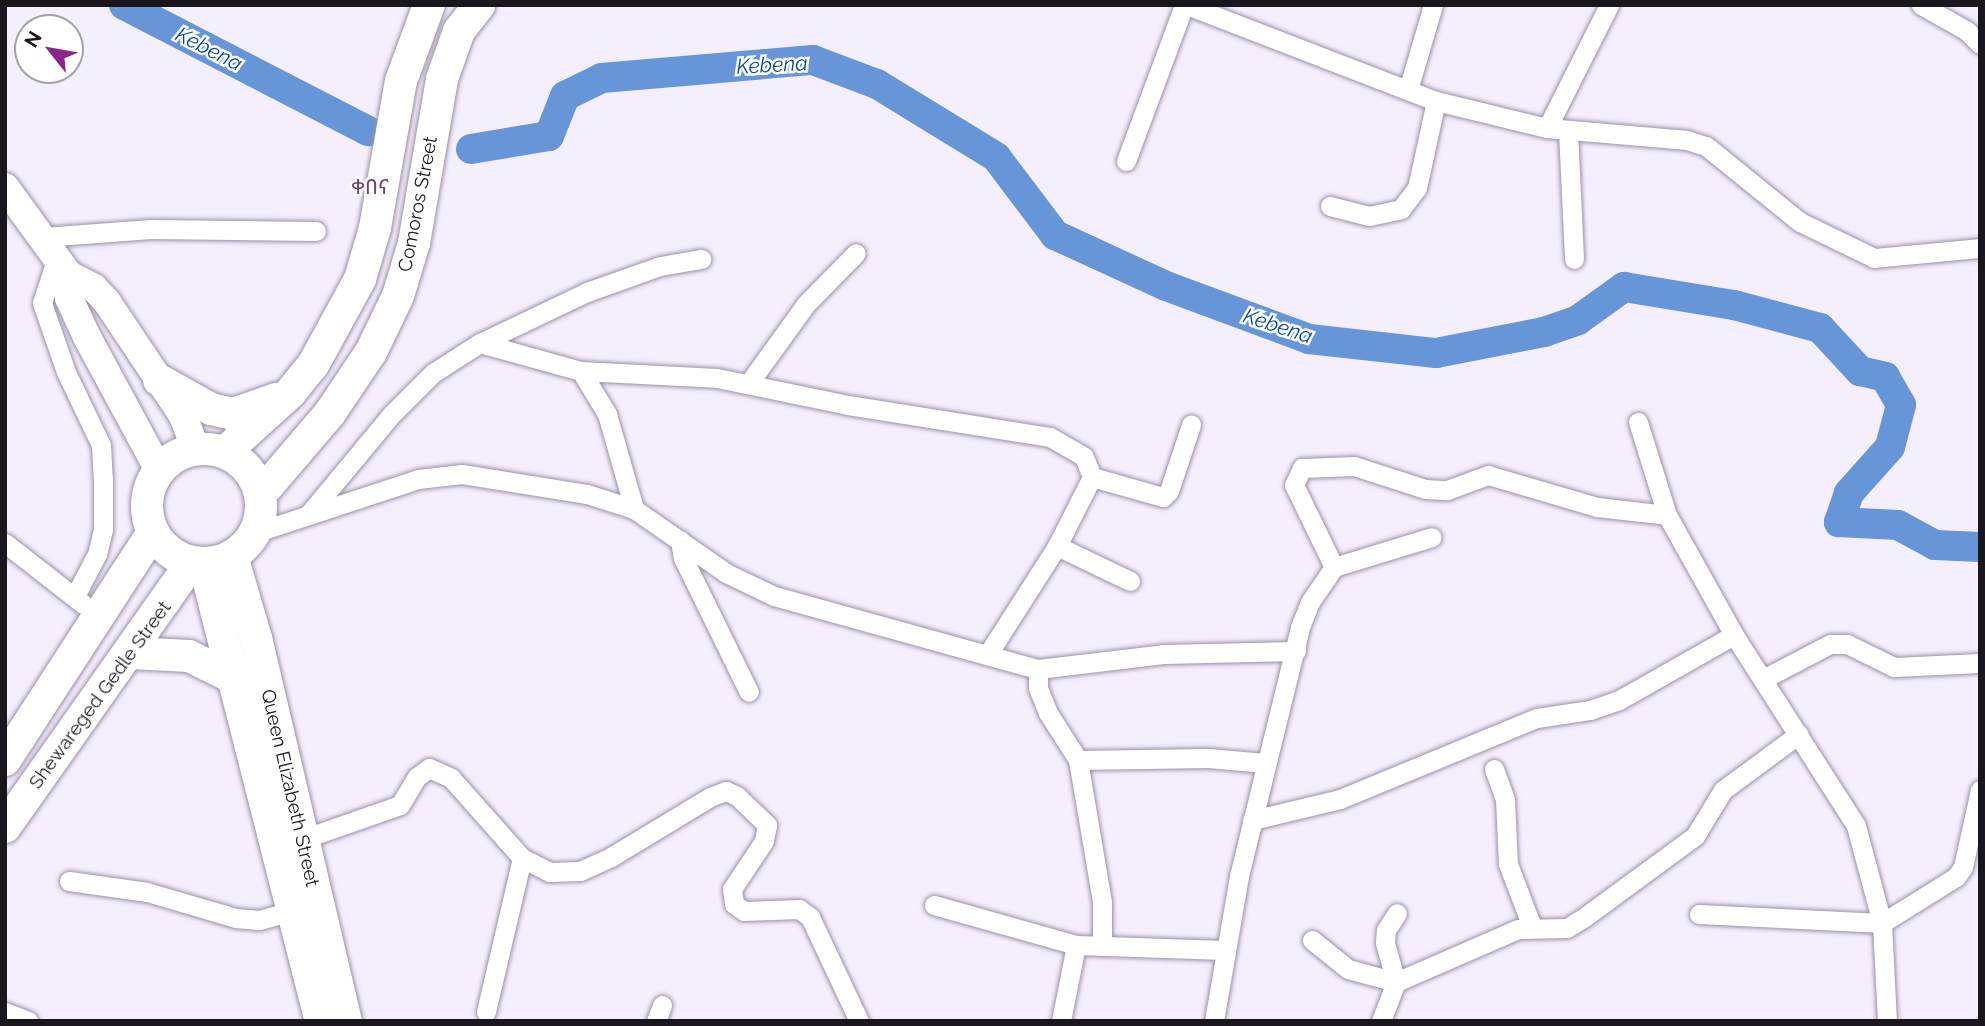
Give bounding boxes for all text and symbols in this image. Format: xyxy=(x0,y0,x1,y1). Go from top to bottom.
north arrow xyxy=(14,14,84,84)
water label: Kebena xyxy=(171,22,247,76)
text: N xyxy=(20,27,46,51)
water label: Kebena xyxy=(736,51,808,79)
street label: Comoros Street xyxy=(394,134,442,274)
district label: ቀበና xyxy=(351,174,389,200)
water label: Kebena xyxy=(1240,303,1316,349)
street label: Shewareged Gedle Street xyxy=(24,597,176,793)
street label: Queen Elizabeth Street xyxy=(256,687,324,889)

